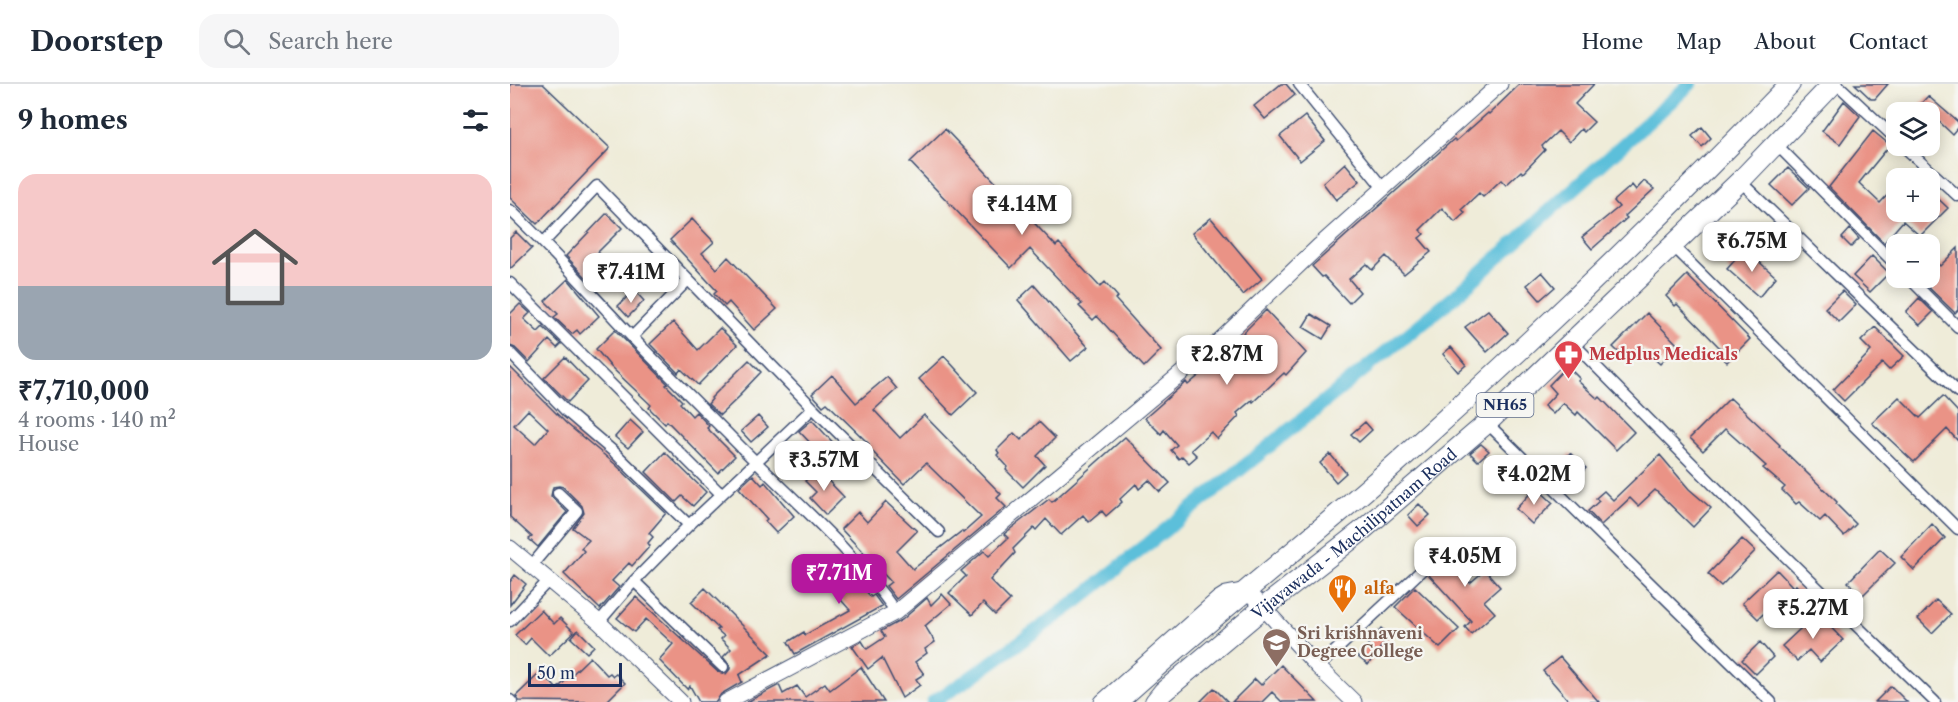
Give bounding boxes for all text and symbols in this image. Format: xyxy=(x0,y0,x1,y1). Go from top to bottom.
search box xyxy=(199,14,619,68)
text: Doorstep xyxy=(30,24,163,58)
icon: search xyxy=(220,25,253,58)
text: Search here xyxy=(268,28,393,55)
text: Home xyxy=(1582,29,1643,54)
text: Map xyxy=(1676,29,1721,54)
text: About xyxy=(1754,29,1816,54)
text: Contact xyxy=(1849,29,1928,54)
map controls xyxy=(1886,102,1940,288)
button: layers xyxy=(1886,102,1940,156)
text: 9 homes xyxy=(18,104,128,136)
icon: filters xyxy=(459,104,492,137)
button: + xyxy=(1886,168,1940,222)
pin: ₹4.14M xyxy=(973,185,1071,236)
text: ₹4.14M xyxy=(987,192,1057,216)
icon: home xyxy=(201,213,309,321)
pin: ₹6.75M xyxy=(1703,222,1801,273)
text: ₹6.75M xyxy=(1716,229,1788,253)
button: − xyxy=(1886,234,1940,288)
pin: ₹7.41M xyxy=(582,253,680,304)
text: ₹7.41M xyxy=(597,260,665,284)
pin: ₹2.87M xyxy=(1178,335,1276,386)
pharmacy icon: Medplus Medicals xyxy=(1552,338,1584,380)
text: ₹2.87M xyxy=(1191,342,1263,366)
place label: Medplus Medicals xyxy=(1589,344,1738,364)
text: ₹7,710,000 xyxy=(18,375,150,407)
road number: NH65 xyxy=(1476,393,1534,417)
text: 4 rooms · 140 m² xyxy=(18,408,176,432)
text: House xyxy=(18,432,79,456)
pin: ₹3.57M xyxy=(775,441,873,492)
street label: Vijayawada - Machilipatnam Road xyxy=(1247,444,1461,624)
text: ₹3.57M xyxy=(789,448,859,472)
pin: ₹4.02M xyxy=(1485,455,1583,506)
text: ₹4.02M xyxy=(1497,462,1571,486)
pin: ₹4.05M xyxy=(1416,537,1514,588)
text: ₹4.05M xyxy=(1428,544,1502,568)
pin: ₹7.71M xyxy=(790,554,888,605)
text: ₹7.71M xyxy=(806,561,872,585)
restaurant icon: alfa xyxy=(1327,572,1359,614)
place label: alfa xyxy=(1364,578,1396,598)
pin: ₹5.27M xyxy=(1764,589,1862,640)
text: ₹5.27M xyxy=(1777,596,1849,620)
place label: Sri krishnaveni Degree College xyxy=(1297,623,1424,661)
school or university icon: Sri krishnaveni Degree College xyxy=(1260,626,1292,668)
scale bar xyxy=(528,660,622,688)
text: 50 m xyxy=(537,663,575,683)

